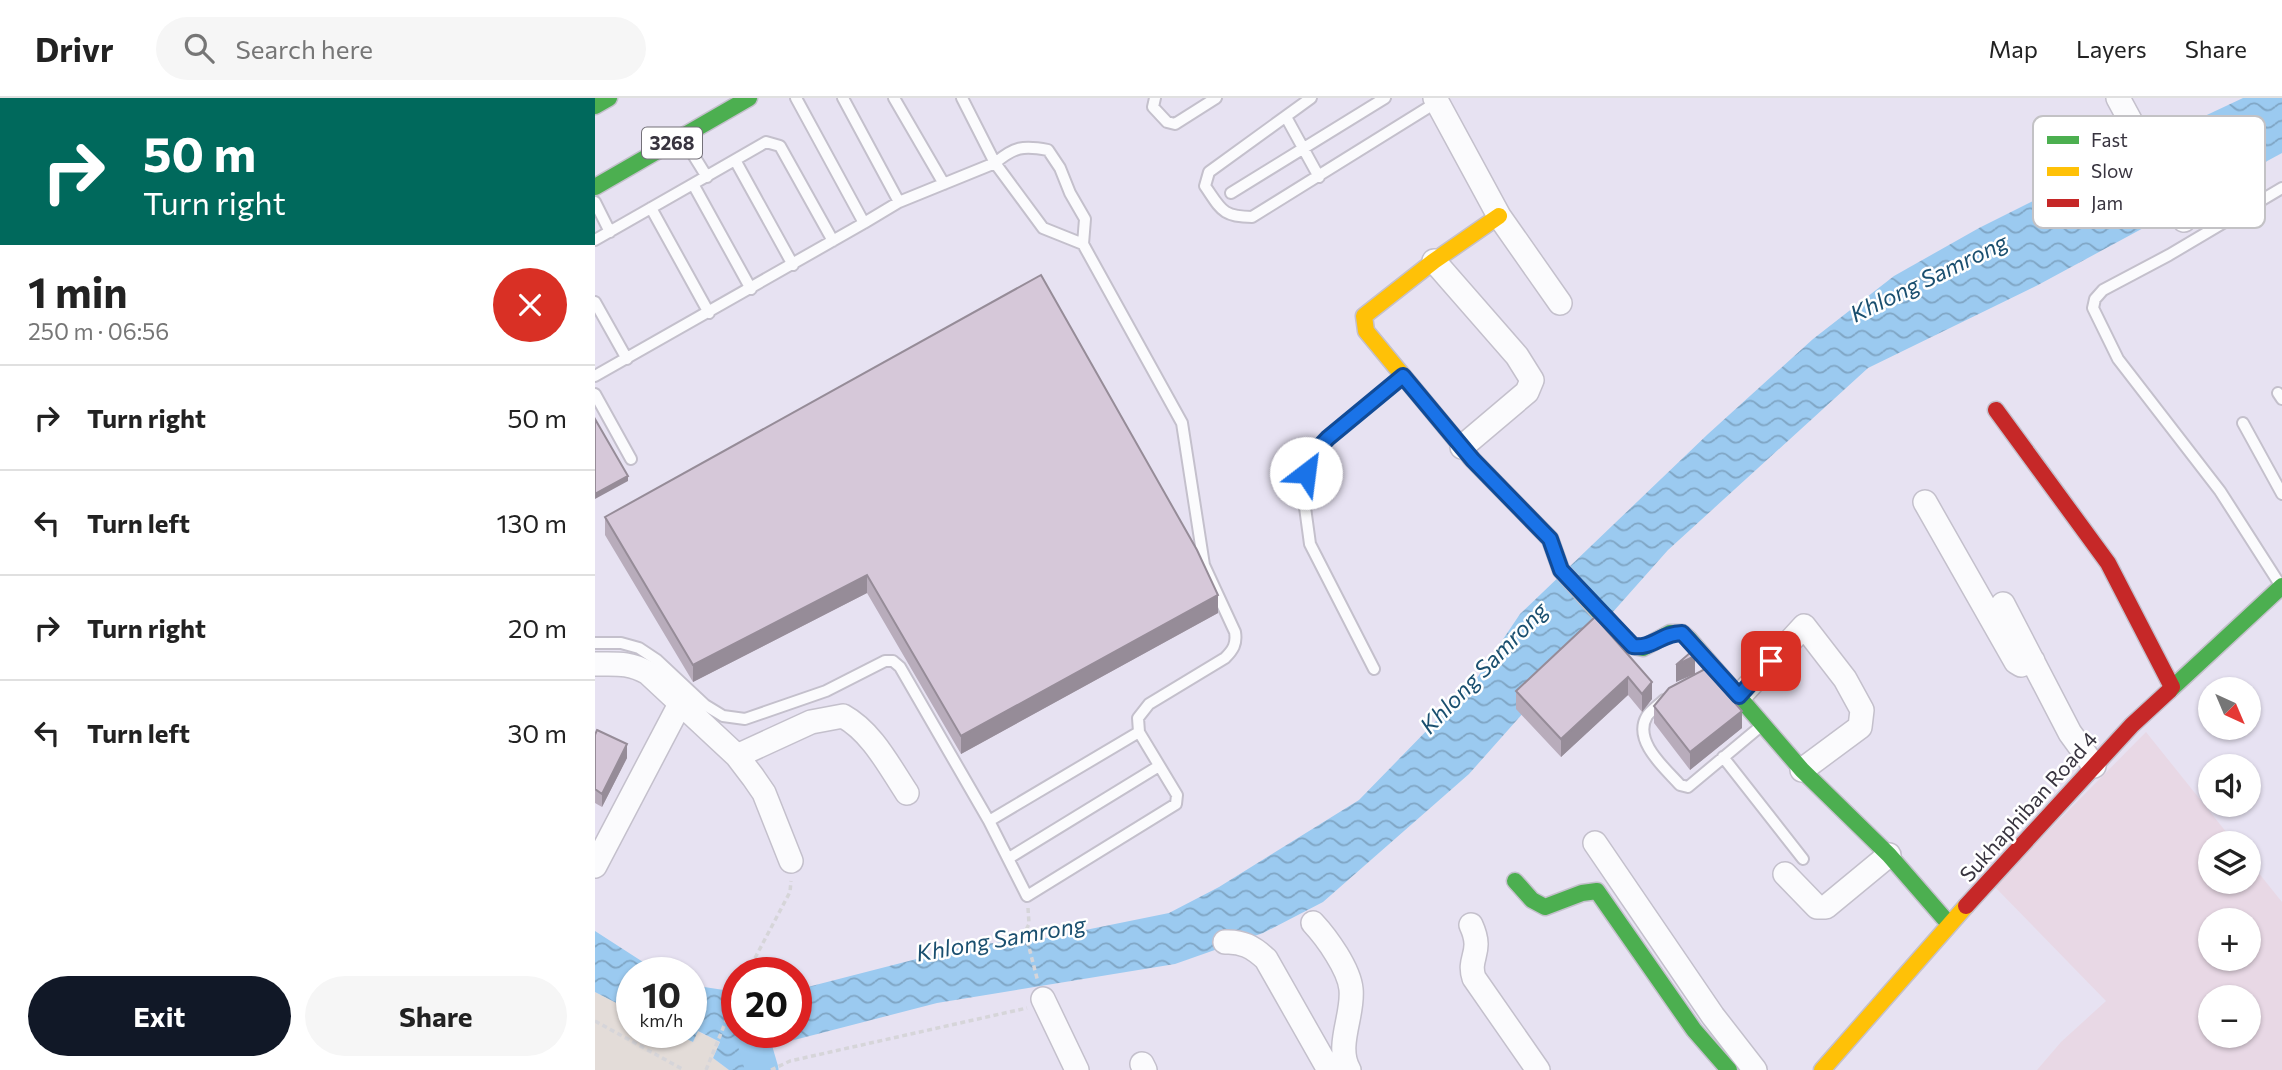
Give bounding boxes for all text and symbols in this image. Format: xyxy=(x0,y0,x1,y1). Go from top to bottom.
search box xyxy=(156,17,646,80)
text: Drivr xyxy=(35,28,114,69)
icon: search xyxy=(180,29,218,67)
text: Search here xyxy=(236,33,373,64)
text: Map xyxy=(1989,34,2038,63)
text: Layers xyxy=(2076,34,2147,63)
text: Share xyxy=(2185,34,2247,63)
legend xyxy=(2033,116,2265,228)
text: 50 m xyxy=(143,122,256,182)
icon: right xyxy=(28,126,119,217)
road number: 3268 xyxy=(642,128,702,158)
text: Fast xyxy=(2091,128,2128,151)
text: Slow xyxy=(2091,159,2133,182)
text: Turn right xyxy=(143,182,286,222)
text: Jam xyxy=(2091,191,2123,214)
water label: Khlong Samrong xyxy=(1845,226,2013,327)
text: 1 min xyxy=(28,265,128,317)
button: close xyxy=(493,268,567,342)
text: 250 m · 06:56 xyxy=(28,317,169,345)
icon: right xyxy=(28,399,66,437)
text: Turn right xyxy=(87,402,206,433)
text: 50 m xyxy=(507,402,567,433)
position arrow xyxy=(1269,436,1343,510)
icon: left xyxy=(28,504,66,542)
text: Turn left xyxy=(87,507,190,538)
text: 130 m xyxy=(496,507,567,538)
water label: Khlong Samrong xyxy=(1413,595,1554,739)
icon: right xyxy=(28,609,66,647)
text: Turn right xyxy=(87,612,206,643)
text: 20 m xyxy=(508,612,567,643)
pin xyxy=(1741,631,1801,691)
icon: arrive xyxy=(1752,642,1790,680)
north arrow xyxy=(2198,677,2261,740)
map controls xyxy=(2198,677,2261,1048)
icon: left xyxy=(28,714,66,752)
text: Turn left xyxy=(87,717,190,748)
text: 30 m xyxy=(508,717,567,748)
street label: Sukhaphiban Road 4 xyxy=(1954,725,2102,886)
button: sound xyxy=(2198,754,2261,817)
button: layers xyxy=(2198,831,2261,894)
button: + xyxy=(2198,908,2261,971)
water label: Khlong Samrong xyxy=(914,909,1089,967)
speed limit sign: 20 xyxy=(721,957,812,1048)
text: 10 xyxy=(642,972,681,1015)
button: Exit xyxy=(28,976,291,1056)
button: Share xyxy=(305,976,567,1056)
button: − xyxy=(2198,985,2261,1048)
text: km/h xyxy=(640,1009,683,1031)

